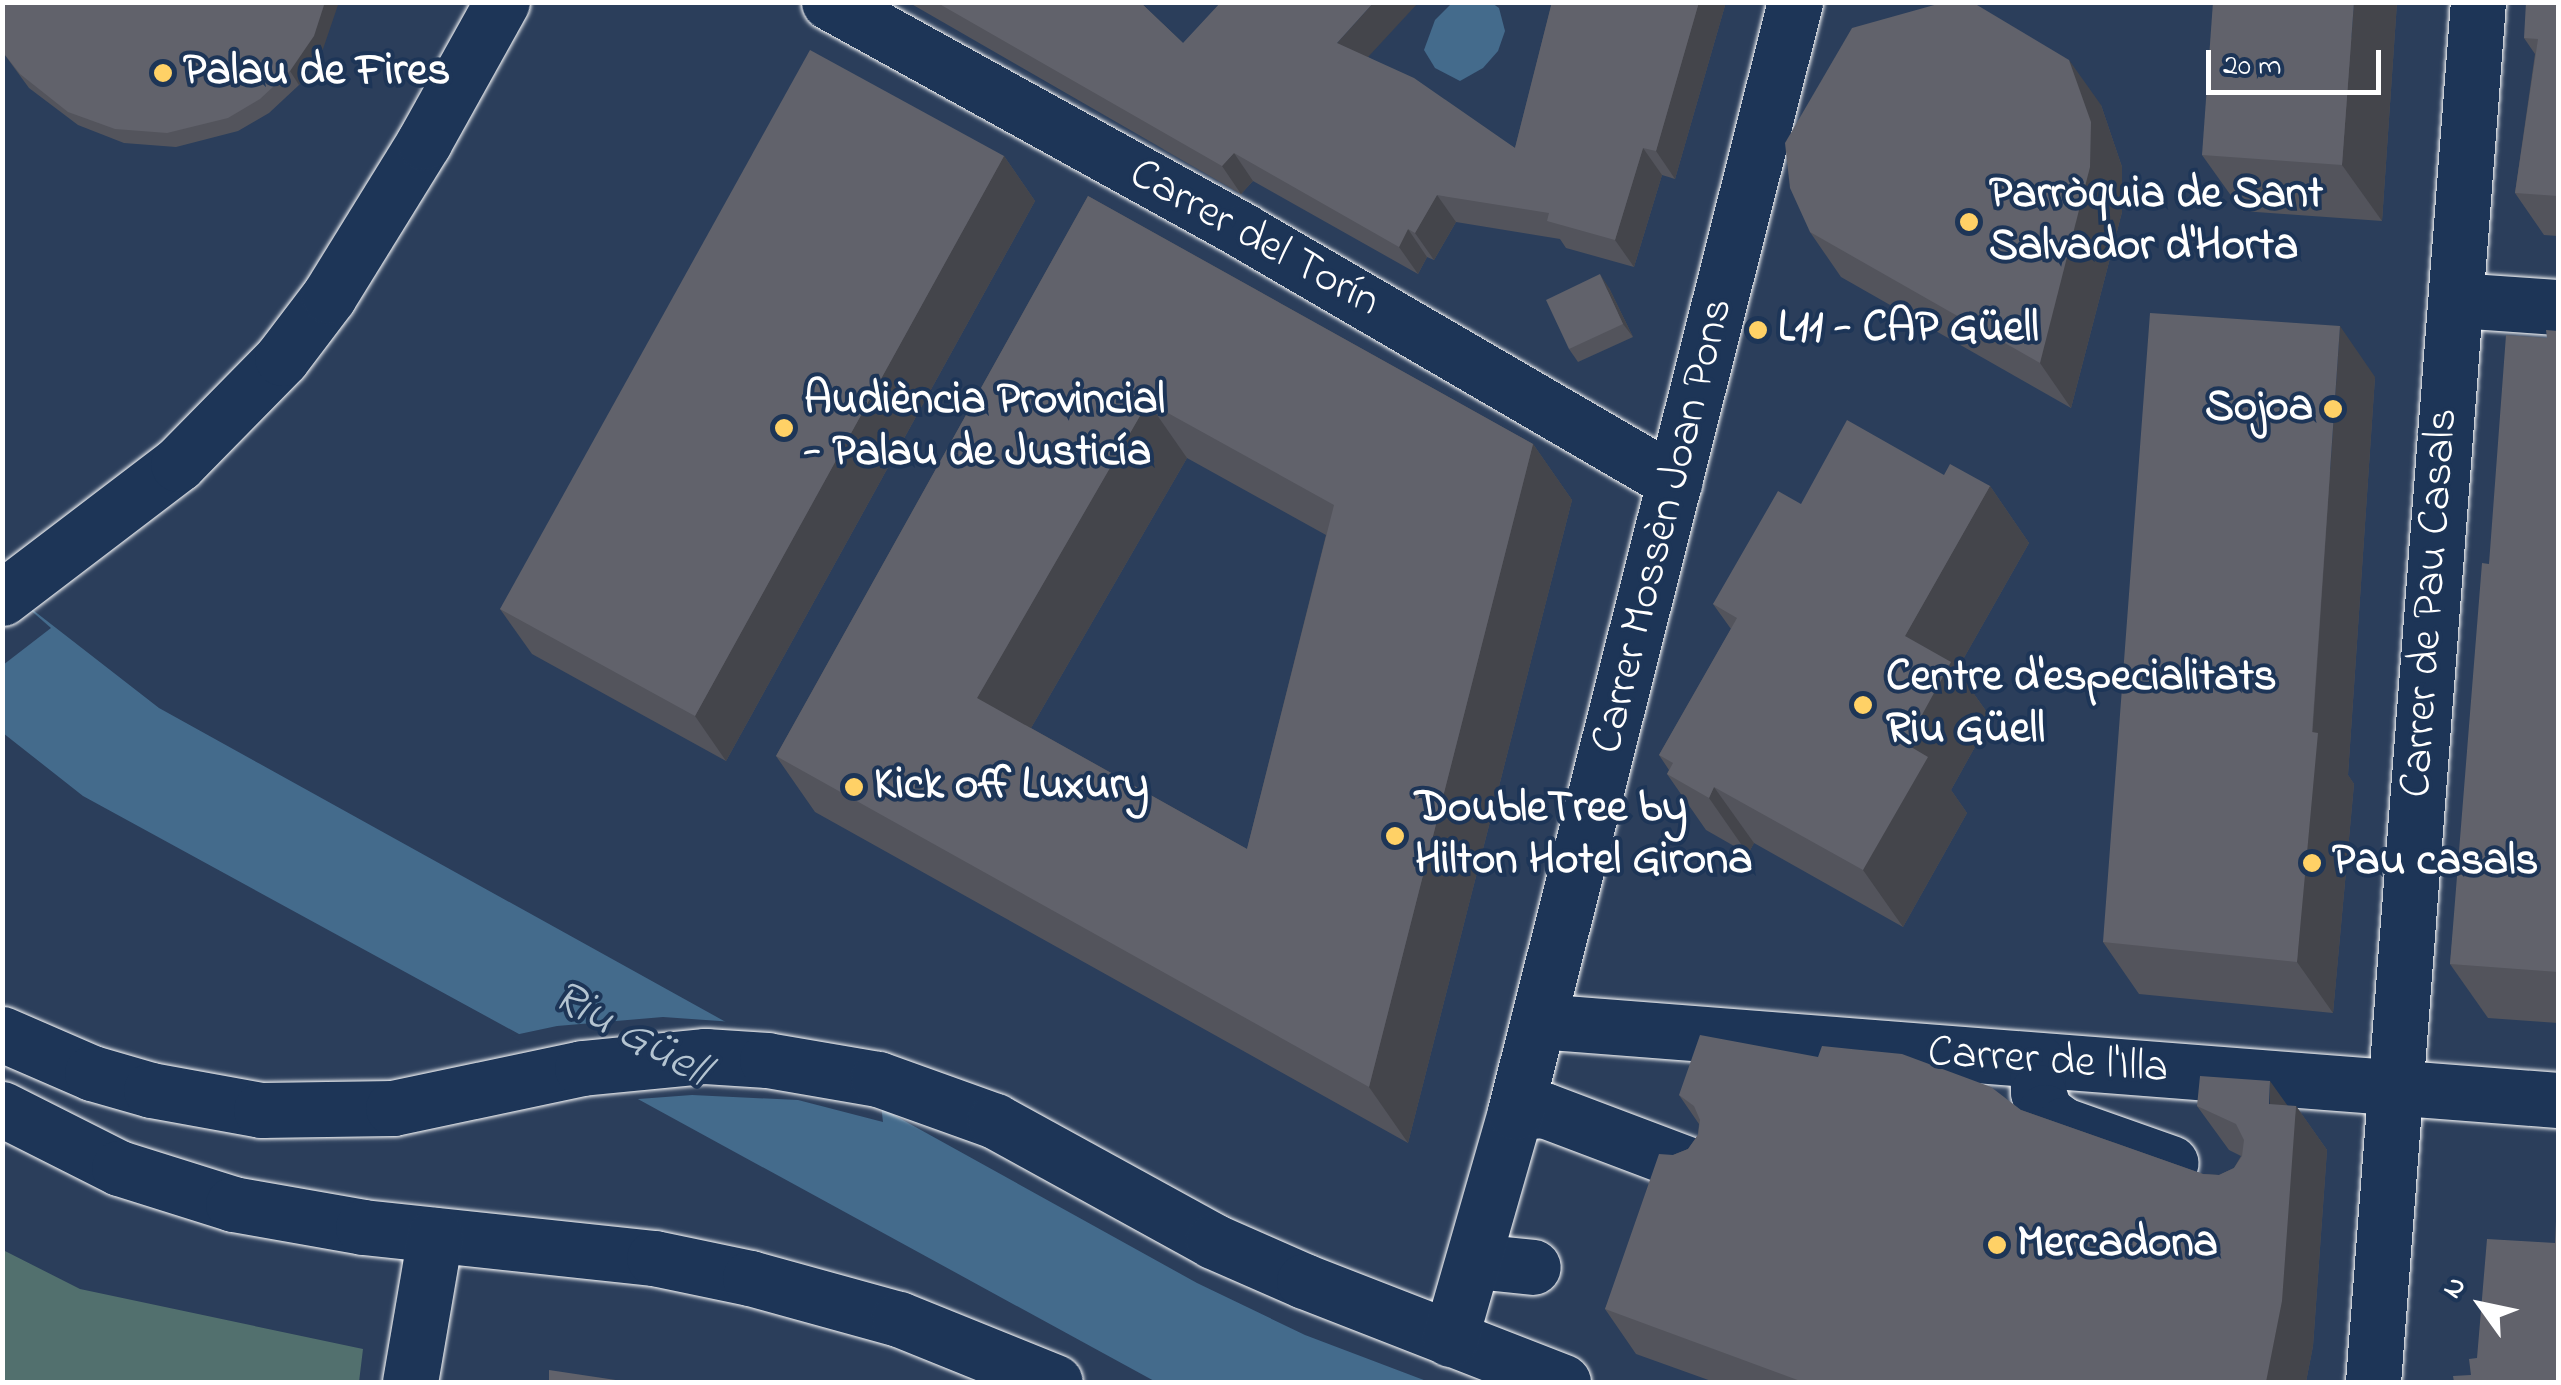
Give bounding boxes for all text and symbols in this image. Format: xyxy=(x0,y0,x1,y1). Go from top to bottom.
scale bar xyxy=(2211,30,2386,92)
text: 20 m xyxy=(2223,45,2282,89)
place label: Palau de Fires xyxy=(183,46,450,100)
marker: Palau de Fires xyxy=(152,62,174,84)
street label: Carrer del Torín xyxy=(1119,148,1389,330)
place label: Parròquia de Sant Salvador d'Horta xyxy=(1989,169,2323,275)
marker: Parròquia de Sant Salvador d'Horta xyxy=(1958,211,1980,233)
street label: Carrer Mossèn Joan Pons xyxy=(1581,293,1747,759)
place label: L11 - CAP Güell xyxy=(1778,303,2039,357)
marker: L11 - CAP Güell xyxy=(1747,319,1769,341)
place label: Audiència Provincial - Palau de Justicía xyxy=(804,375,1165,481)
place label: Sojoa xyxy=(2205,382,2313,436)
marker: Sojoa xyxy=(2322,398,2344,420)
street label: Carrer de Pau Casals xyxy=(2390,407,2472,799)
marker: Audiència Provincial - Palau de Justicía xyxy=(773,417,795,439)
place label: Centre d'especialitats Riu Güell xyxy=(1886,652,2277,758)
marker: Centre d'especialitats Riu Güell xyxy=(1850,692,1876,718)
place label: Kick off Luxury xyxy=(874,760,1149,814)
marker: Kick off Luxury xyxy=(843,776,865,798)
place label: DoubleTree by Hilton Hotel Girona xyxy=(1415,783,1753,889)
marker: DoubleTree by Hilton Hotel Girona xyxy=(1384,825,1406,847)
place label: Pau casals xyxy=(2332,836,2538,890)
marker: Pau casals xyxy=(2301,852,2323,874)
water label: Riu Güell xyxy=(542,969,718,1101)
street label: Carrer de l'Illa xyxy=(1926,1027,2170,1097)
place label: Mercadona xyxy=(2017,1218,2218,1272)
marker: Mercadona xyxy=(1986,1234,2008,1256)
north arrow xyxy=(2431,1255,2531,1355)
text: N xyxy=(2433,1269,2478,1307)

